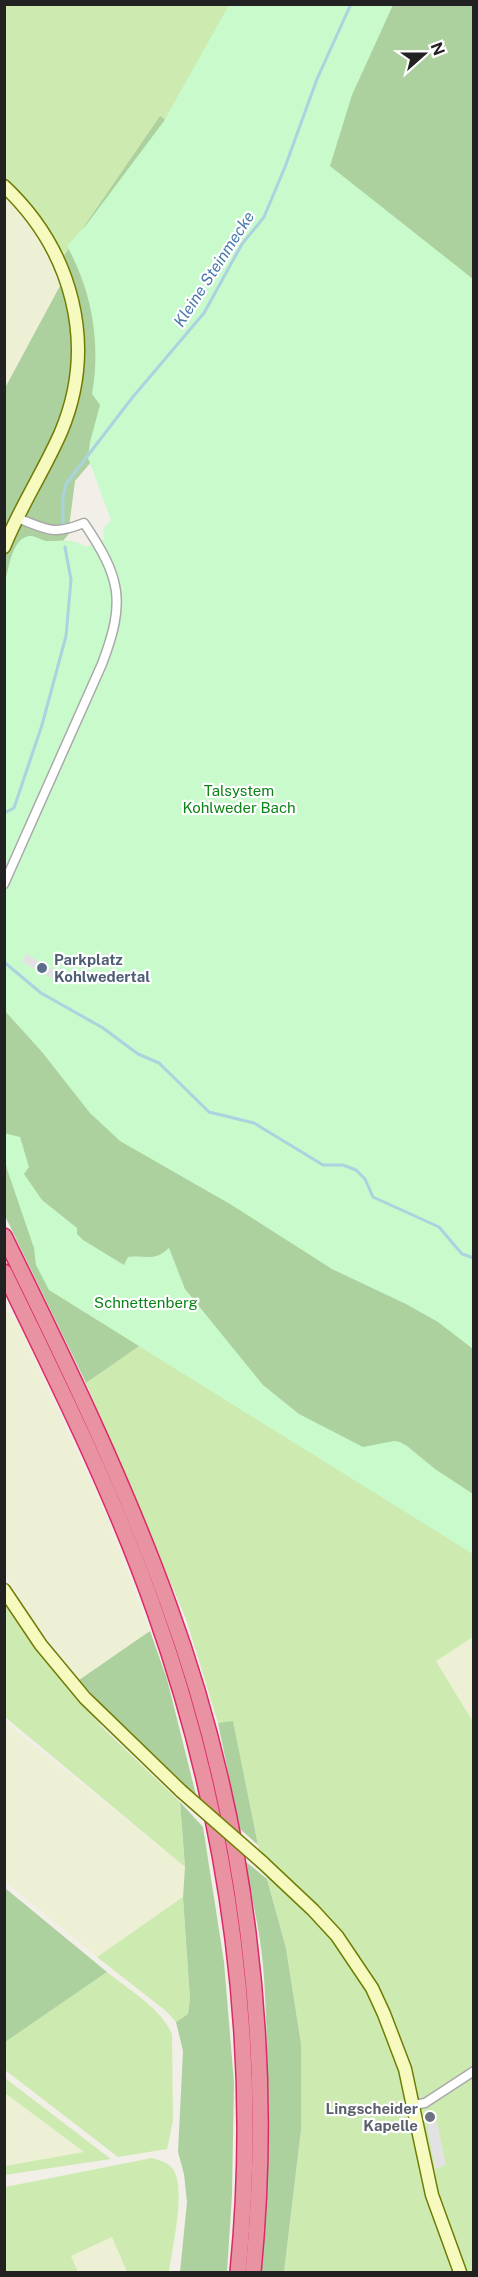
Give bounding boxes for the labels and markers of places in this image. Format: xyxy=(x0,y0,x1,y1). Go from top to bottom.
place label: Parkplatz Kohlwedertal xyxy=(54,951,150,985)
marker: Parkplatz Kohlwedertal xyxy=(35,961,49,975)
place label: Lingscheider Kapelle xyxy=(326,2100,418,2134)
marker: Lingscheider Kapelle xyxy=(423,2110,437,2124)

